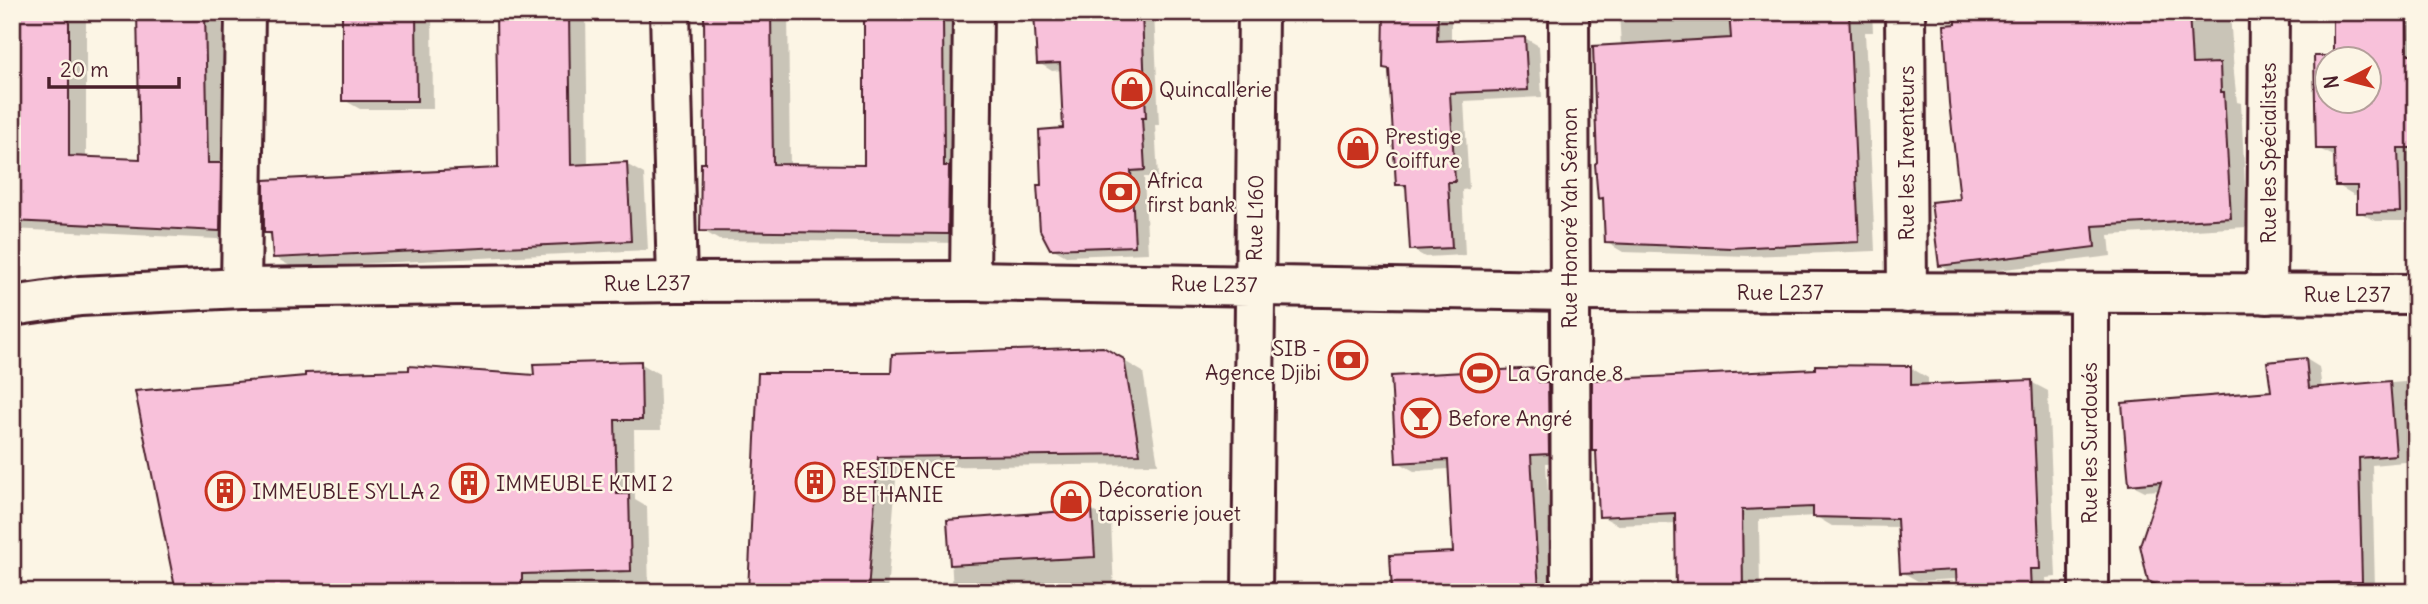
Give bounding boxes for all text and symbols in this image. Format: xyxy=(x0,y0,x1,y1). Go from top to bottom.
scale bar xyxy=(49,46,178,90)
north arrow xyxy=(2312,46,2382,116)
text: 20 m xyxy=(60,56,109,83)
street label: Rue les Spécialistes xyxy=(2255,62,2282,244)
street label: Rue les Inventeurs xyxy=(1893,65,1920,241)
shop icon: Quincallerie xyxy=(1111,68,1153,110)
text: N xyxy=(2318,74,2344,90)
place label: Quincallerie xyxy=(1159,76,1272,103)
street label: Rue Honoré Yah Sémon xyxy=(1556,107,1583,329)
place label: Prestige Coiffure xyxy=(1385,123,1461,174)
shop icon: Prestige Coiffure xyxy=(1337,127,1379,169)
place label: Africa first bank xyxy=(1147,167,1235,218)
bank icon: Africa first bank xyxy=(1099,171,1141,213)
street label: Rue L160 xyxy=(1241,174,1269,262)
street label: Rue L237 xyxy=(603,269,691,297)
street label: Rue L237 xyxy=(1170,270,1258,298)
street label: Rue L237 xyxy=(1737,279,1823,306)
street label: Rue L237 xyxy=(2304,281,2390,308)
place label: SIB - Agence Djibi xyxy=(1205,335,1321,386)
bank icon: SIB - Agence Djibi xyxy=(1327,339,1369,381)
sports icon: La Grande 8 xyxy=(1459,352,1501,394)
place label: La Grande 8 xyxy=(1507,360,1624,387)
street label: Rue les Surdoués xyxy=(2076,362,2103,524)
bar icon: Before Angré xyxy=(1400,397,1442,439)
place label: Before Angré xyxy=(1448,405,1572,432)
place label: RESIDENCE BETHANIE xyxy=(842,457,956,508)
building icon: RESIDENCE BETHANIE xyxy=(794,461,836,503)
building icon: IMMEUBLE KIMI 2 xyxy=(448,462,490,504)
building icon: IMMEUBLE SYLLA 2 xyxy=(204,470,246,512)
place label: IMMEUBLE KIMI 2 xyxy=(496,470,673,497)
place label: Décoration tapisserie jouet xyxy=(1098,476,1241,527)
place label: IMMEUBLE SYLLA 2 xyxy=(252,478,441,505)
shop icon: Décoration tapisserie jouet xyxy=(1050,480,1092,522)

